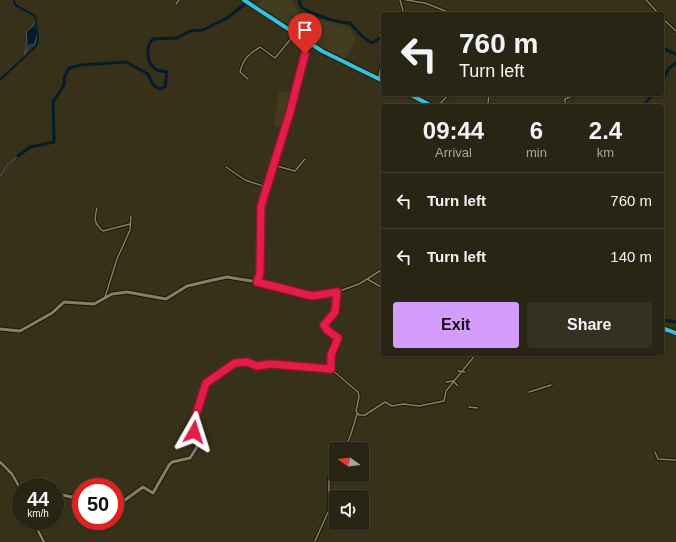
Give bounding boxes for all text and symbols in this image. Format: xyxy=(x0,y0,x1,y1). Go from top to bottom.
pin xyxy=(288,13,322,54)
icon: arrive xyxy=(294,19,316,41)
icon: left xyxy=(393,28,445,80)
text: 760 m xyxy=(459,28,538,59)
text: Turn left xyxy=(459,61,524,81)
text: 09:44 xyxy=(423,117,484,144)
text: 6 xyxy=(530,117,543,144)
text: 2.4 xyxy=(589,117,622,144)
text: Arrival xyxy=(435,145,472,160)
text: min xyxy=(526,145,547,160)
text: km xyxy=(597,145,614,160)
icon: left xyxy=(393,190,415,212)
text: Turn left xyxy=(427,192,486,209)
text: 760 m xyxy=(610,192,652,209)
icon: left xyxy=(393,246,415,268)
text: Turn left xyxy=(427,248,486,265)
text: 140 m xyxy=(610,248,652,265)
button: Exit xyxy=(393,302,519,348)
button: Share xyxy=(527,302,652,348)
position arrow xyxy=(173,411,215,453)
north arrow xyxy=(329,442,369,482)
map controls xyxy=(329,442,369,530)
speed limit sign: 50 xyxy=(72,478,124,530)
text: 44 xyxy=(27,488,49,510)
button: sound xyxy=(329,490,369,530)
text: km/h xyxy=(27,508,49,519)

